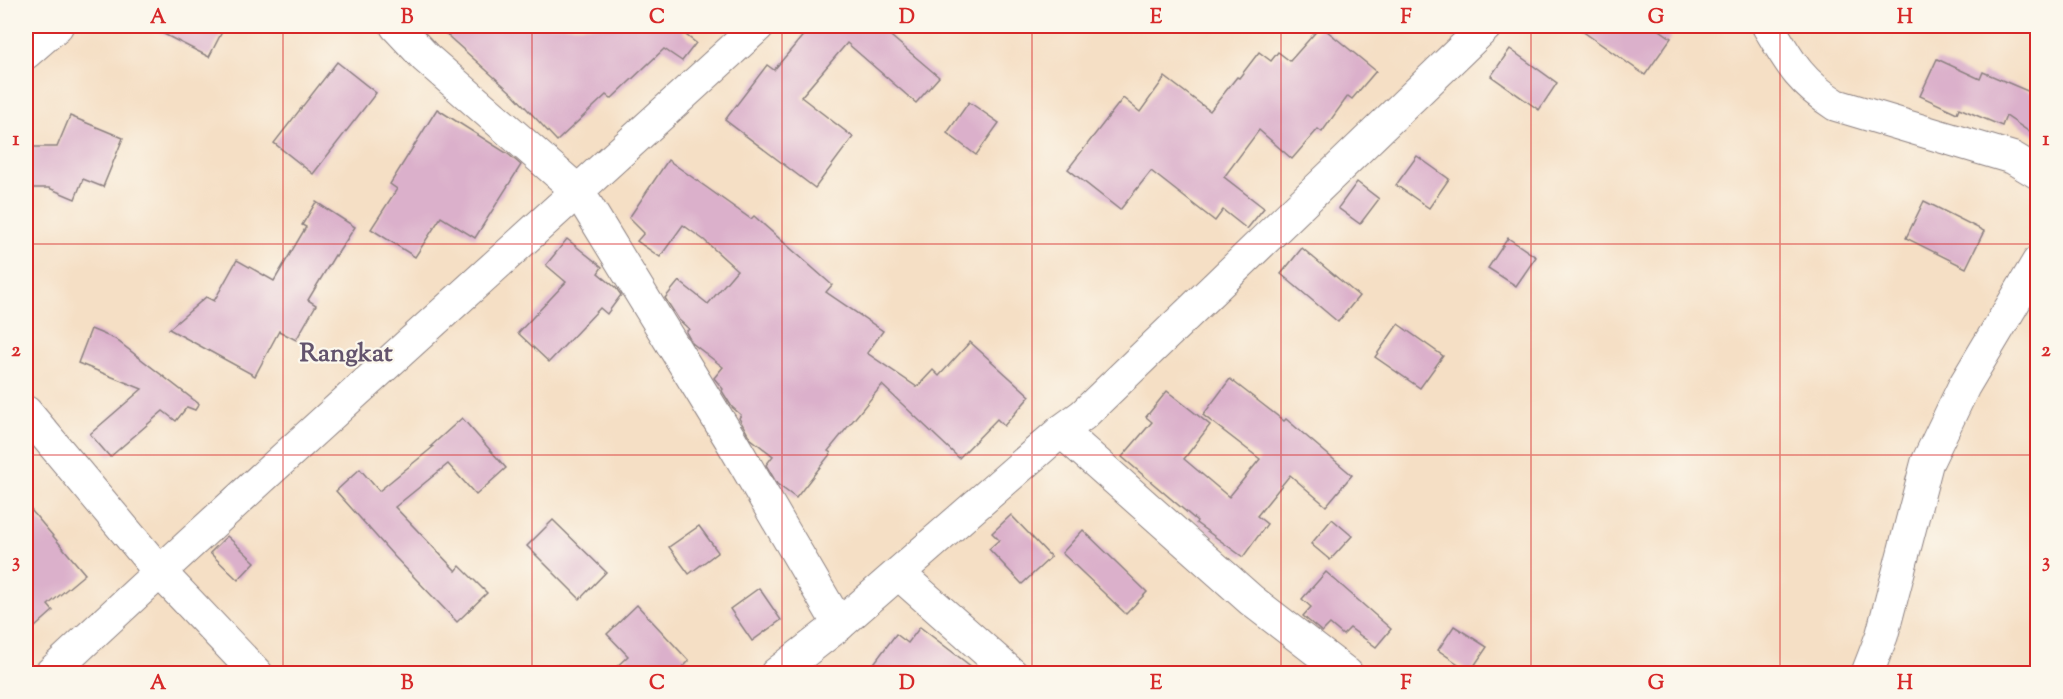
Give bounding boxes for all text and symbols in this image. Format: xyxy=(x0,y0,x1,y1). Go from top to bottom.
text: A xyxy=(150,4,167,33)
text: B xyxy=(401,4,414,33)
text: C xyxy=(649,4,665,33)
text: D xyxy=(899,4,915,33)
text: E xyxy=(1150,4,1163,33)
text: F xyxy=(1400,4,1412,33)
text: G xyxy=(1648,4,1665,33)
text: H xyxy=(1897,4,1913,33)
text: 1 xyxy=(13,126,20,155)
text: 1 xyxy=(2043,126,2050,155)
district label: Rangkat xyxy=(299,336,393,373)
text: 2 xyxy=(11,337,21,366)
text: 2 xyxy=(2041,337,2051,366)
text: 3 xyxy=(12,548,20,577)
text: 3 xyxy=(2042,548,2050,577)
text: A xyxy=(150,670,167,699)
text: B xyxy=(401,670,414,699)
text: C xyxy=(649,670,665,699)
text: D xyxy=(899,670,915,699)
text: E xyxy=(1150,670,1163,699)
text: F xyxy=(1400,670,1412,699)
text: G xyxy=(1648,670,1665,699)
text: H xyxy=(1897,670,1913,699)

